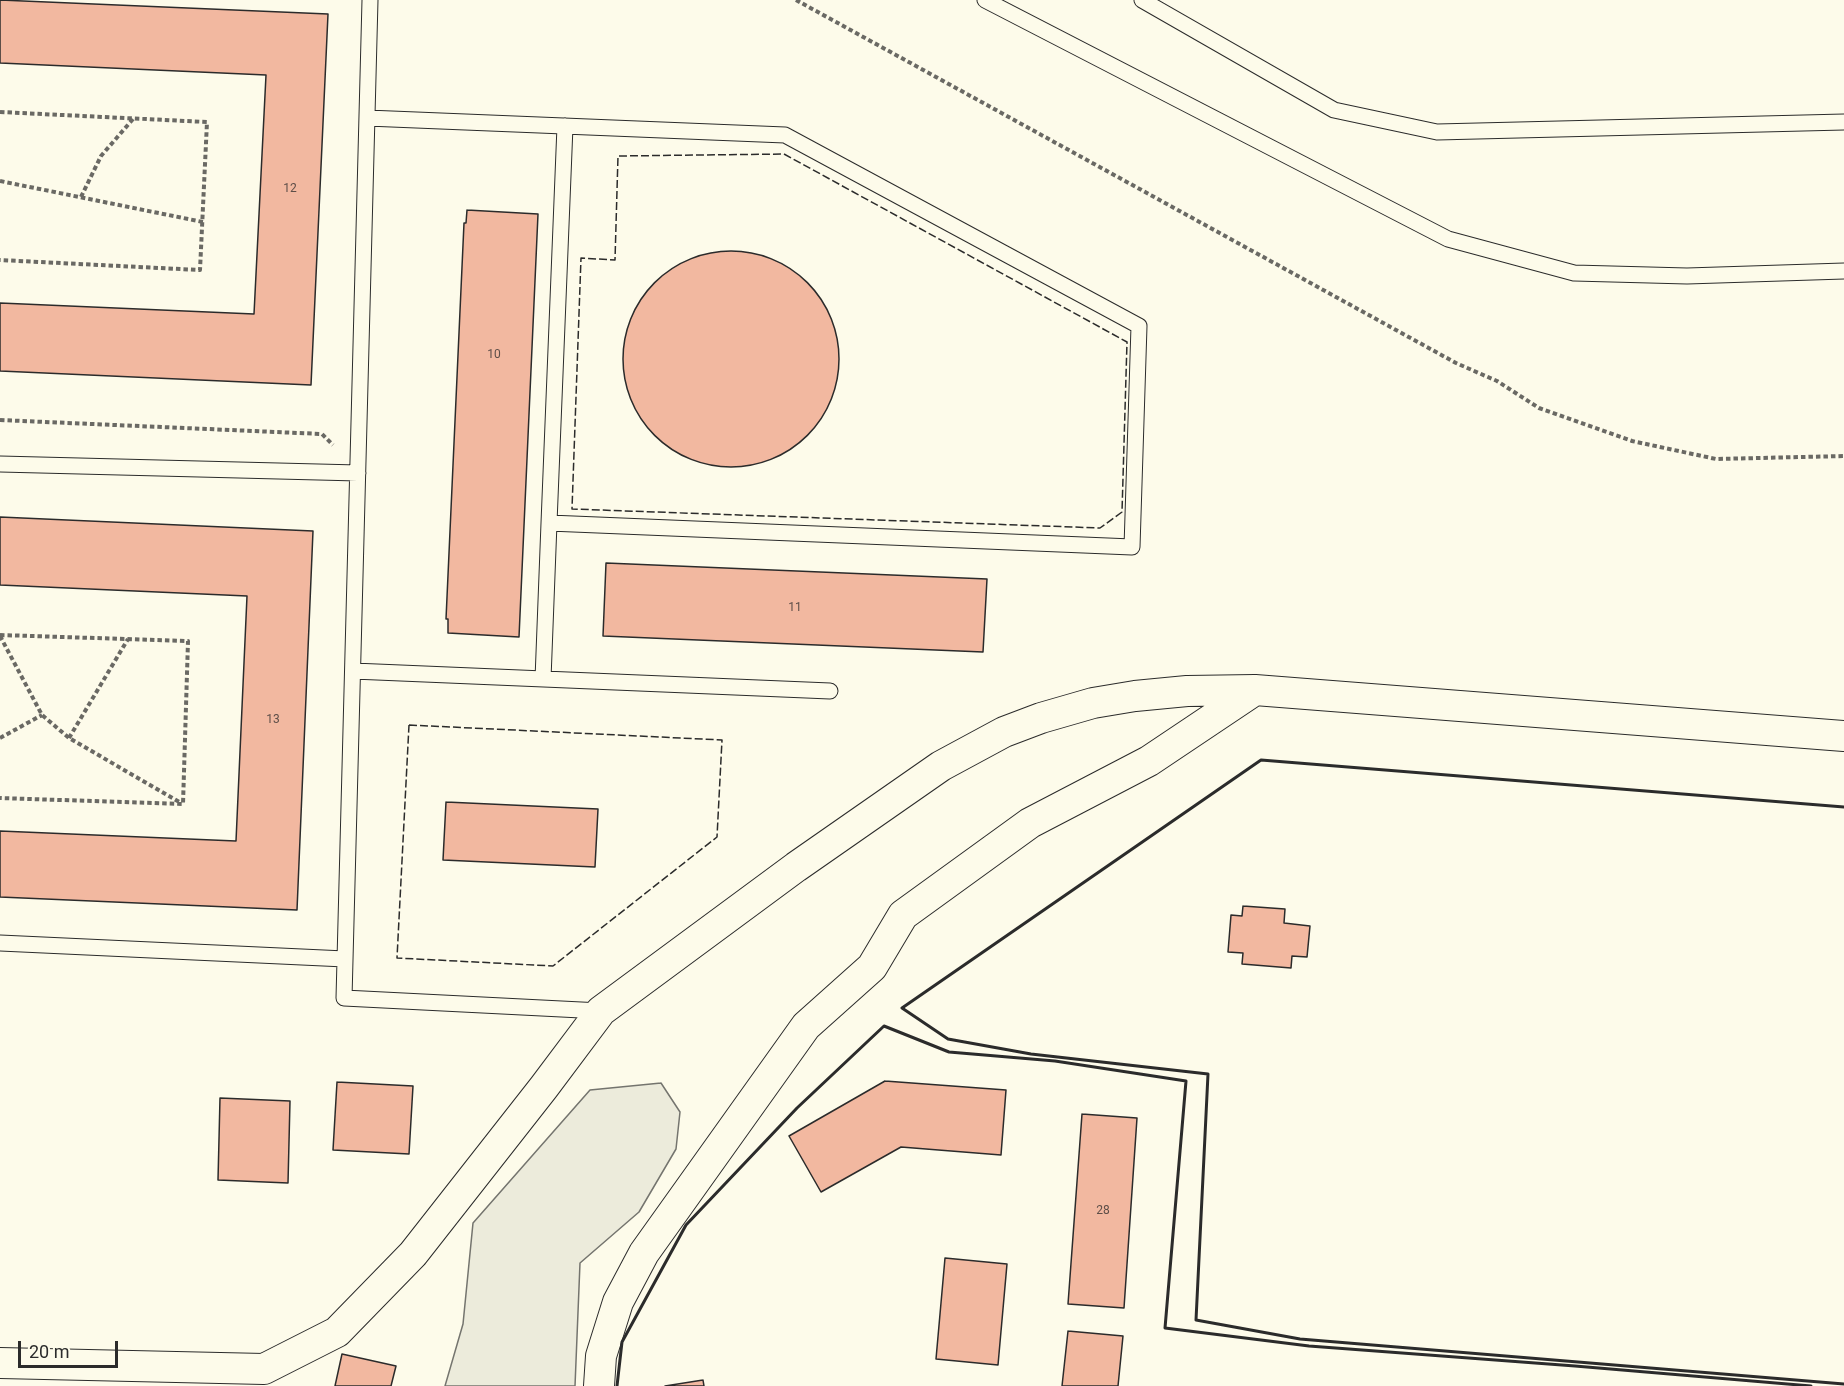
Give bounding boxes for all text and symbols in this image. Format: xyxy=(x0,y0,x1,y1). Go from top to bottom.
house number: 12 xyxy=(283,182,297,196)
house number: 10 xyxy=(487,348,501,362)
house number: 11 xyxy=(788,601,802,615)
house number: 13 xyxy=(266,713,280,727)
house number: 28 xyxy=(1096,1204,1110,1218)
scale bar xyxy=(21,1329,122,1367)
text: 20 m xyxy=(29,1341,69,1362)

